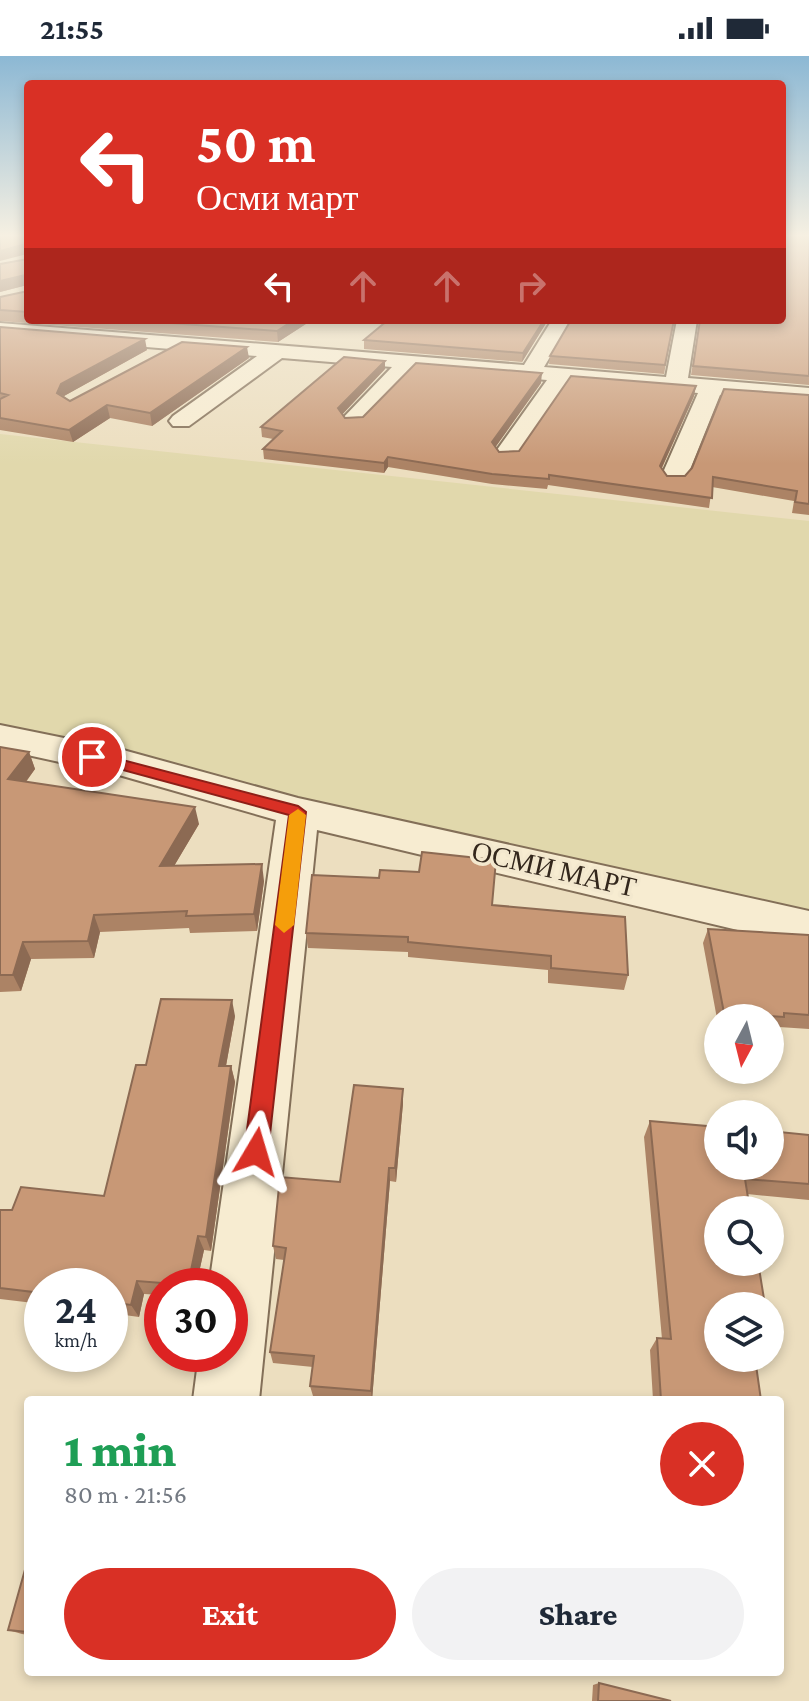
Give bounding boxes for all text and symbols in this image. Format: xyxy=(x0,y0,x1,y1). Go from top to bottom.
text: 21:55 xyxy=(40,12,104,45)
icon: left xyxy=(64,112,168,216)
text: 50 m xyxy=(196,112,316,174)
text: Осми март xyxy=(196,178,359,218)
icon: left xyxy=(257,264,301,308)
icon: ahead xyxy=(341,264,385,308)
icon: ahead xyxy=(425,264,469,308)
icon: right xyxy=(509,264,553,308)
pin xyxy=(58,723,126,791)
icon: arrive xyxy=(70,735,114,779)
street label: ОСМИ МАРТ xyxy=(469,835,639,903)
north arrow xyxy=(704,1004,784,1084)
map controls xyxy=(704,1004,784,1372)
button: sound xyxy=(704,1100,784,1180)
position arrow xyxy=(214,1110,298,1194)
button: search xyxy=(704,1196,784,1276)
speed limit sign: 30 xyxy=(144,1268,248,1372)
text: 24 xyxy=(55,1287,97,1332)
button: layers xyxy=(704,1292,784,1372)
text: km/h xyxy=(54,1329,98,1351)
button: close xyxy=(660,1422,744,1506)
text: 1 min xyxy=(64,1423,176,1476)
text: 80 m · 21:56 xyxy=(64,1480,187,1509)
button: Exit xyxy=(64,1568,396,1660)
button: Share xyxy=(412,1568,744,1660)

